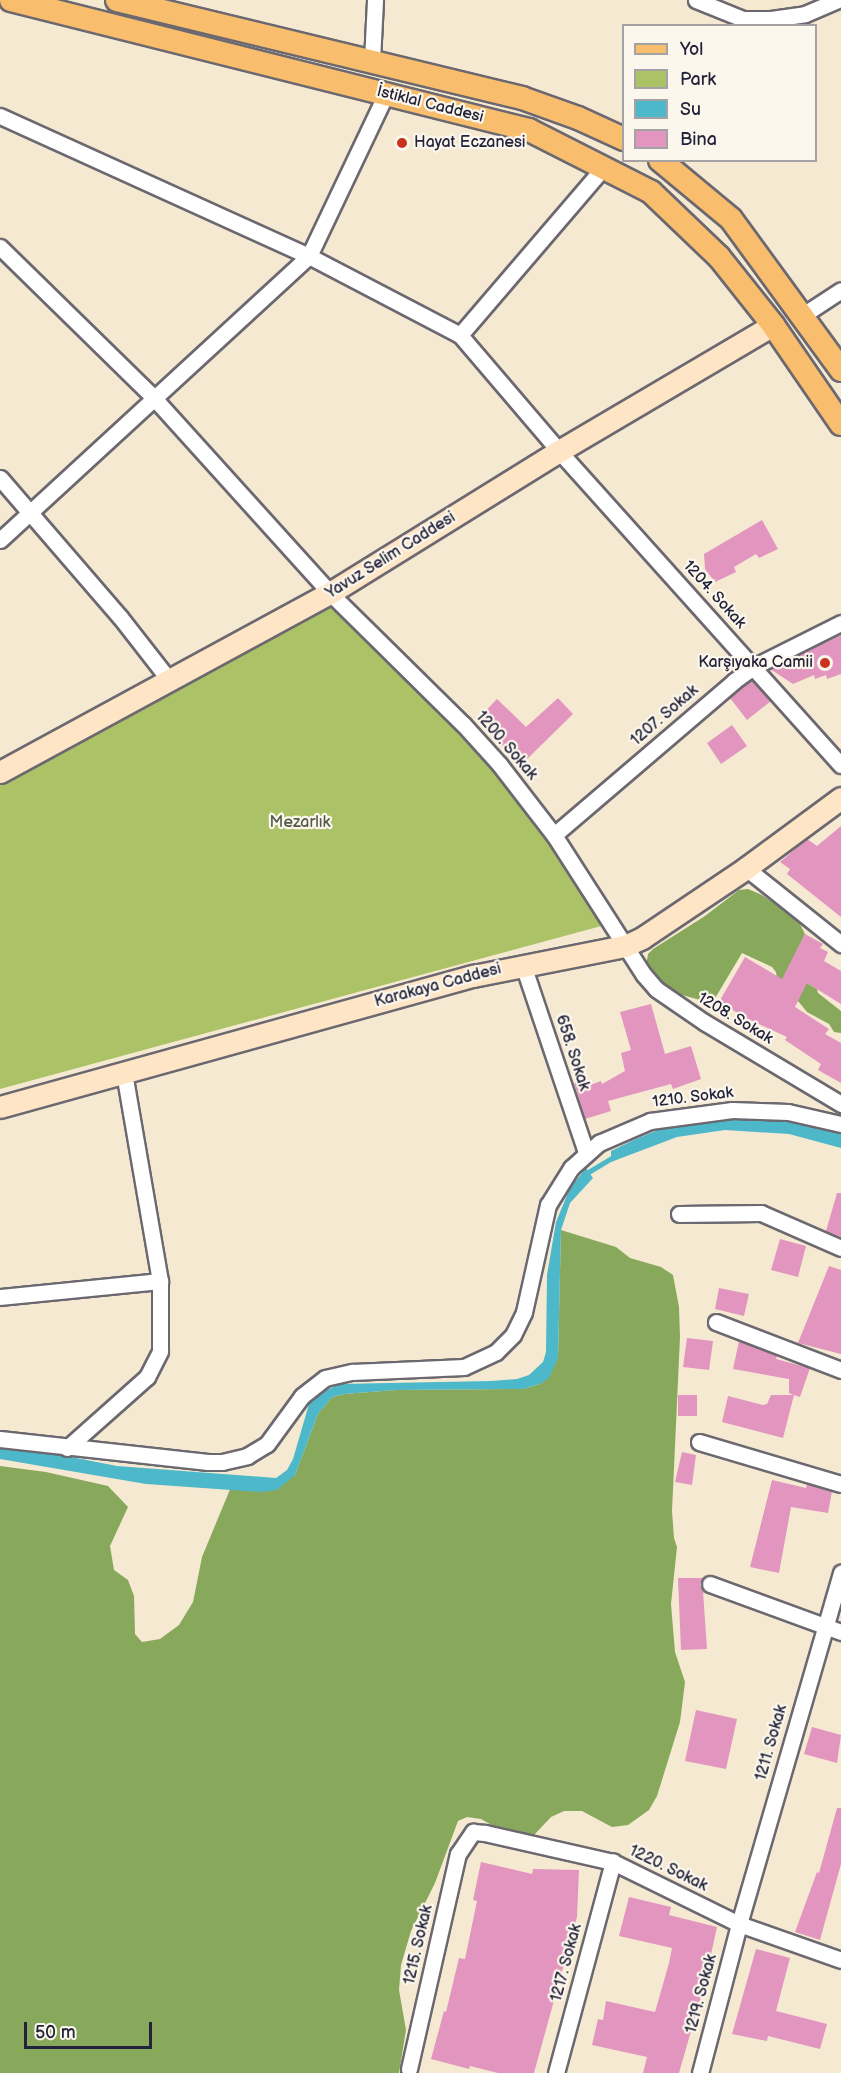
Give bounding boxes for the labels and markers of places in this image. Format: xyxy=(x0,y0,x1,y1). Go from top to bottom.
place label: Hayat Eczanesi xyxy=(414,133,526,153)
marker: Hayat Eczanesi xyxy=(395,136,409,150)
place label: Karşıyaka Camii xyxy=(698,653,813,673)
marker: Karşıyaka Camii xyxy=(818,656,832,670)

